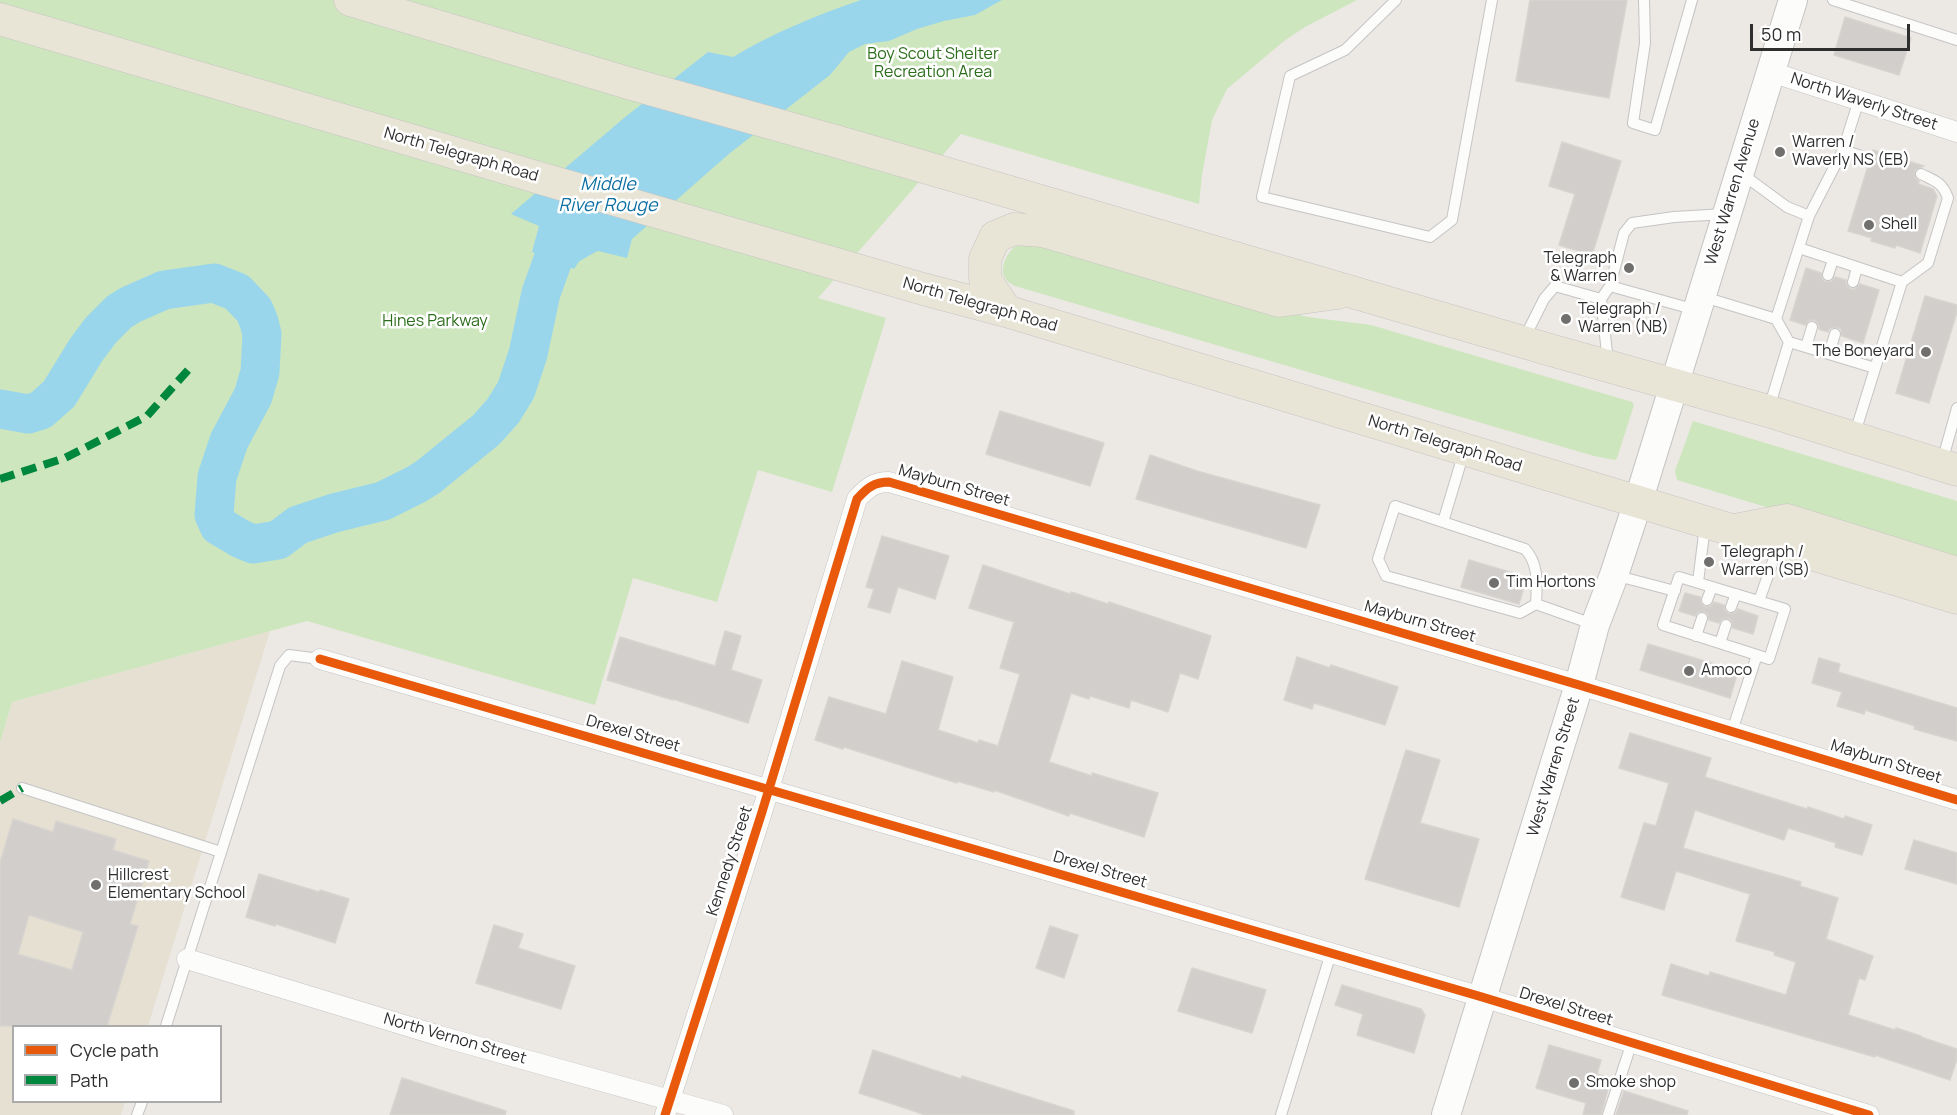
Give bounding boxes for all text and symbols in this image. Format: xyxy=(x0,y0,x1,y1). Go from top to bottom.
scale bar xyxy=(1753,12,1914,50)
text: 50 m xyxy=(1761,22,1801,46)
park label: Boy Scout Shelter Recreation Area xyxy=(867,45,999,83)
street label: North Waverly Street xyxy=(1788,69,1940,135)
street label: West Warren Avenue xyxy=(1702,116,1764,268)
street label: North Telegraph Road xyxy=(381,124,541,186)
place label: Warren / Waverly NS (EB) xyxy=(1792,133,1910,171)
marker: Warren / Waverly NS (EB) xyxy=(1773,145,1787,159)
water label: Middle River Rouge xyxy=(559,174,657,216)
place label: Shell xyxy=(1881,215,1917,235)
marker: Shell xyxy=(1862,218,1876,232)
place label: Telegraph & Warren xyxy=(1544,249,1617,287)
marker: Telegraph & Warren xyxy=(1622,261,1636,275)
street label: North Telegraph Road xyxy=(900,274,1060,336)
place label: Telegraph / Warren (NB) xyxy=(1578,300,1669,338)
park label: Hines Parkway xyxy=(382,312,488,332)
marker: Telegraph / Warren (NB) xyxy=(1559,312,1573,326)
place label: The Boneyard xyxy=(1812,342,1914,362)
marker: The Boneyard xyxy=(1919,345,1933,359)
street label: North Telegraph Road xyxy=(1366,411,1524,477)
street label: Mayburn Street xyxy=(896,461,1012,511)
place label: Telegraph / Warren (SB) xyxy=(1721,543,1810,581)
marker: Telegraph / Warren (SB) xyxy=(1702,555,1716,569)
place label: Tim Hortons xyxy=(1506,573,1596,593)
marker: Tim Hortons xyxy=(1487,576,1501,590)
street label: Mayburn Street xyxy=(1362,597,1478,647)
place label: Amoco xyxy=(1701,661,1752,681)
marker: Amoco xyxy=(1682,664,1696,678)
street label: West Warren Street xyxy=(1524,695,1584,839)
street label: Drexel Street xyxy=(584,711,682,757)
street label: Mayburn Street xyxy=(1828,736,1944,788)
street label: Kennedy Street xyxy=(703,804,757,918)
street label: Drexel Street xyxy=(1051,847,1149,893)
place label: Hillcrest Elementary School xyxy=(108,866,246,904)
marker: Hillcrest Elementary School xyxy=(89,878,103,892)
street label: Drexel Street xyxy=(1517,984,1615,1030)
street label: North Vernon Street xyxy=(381,1009,529,1069)
legend xyxy=(12,1025,222,1103)
text: Cycle path xyxy=(70,1038,159,1062)
text: Path xyxy=(70,1068,108,1092)
place label: Smoke shop xyxy=(1586,1073,1676,1093)
marker: Smoke shop xyxy=(1567,1076,1581,1090)

